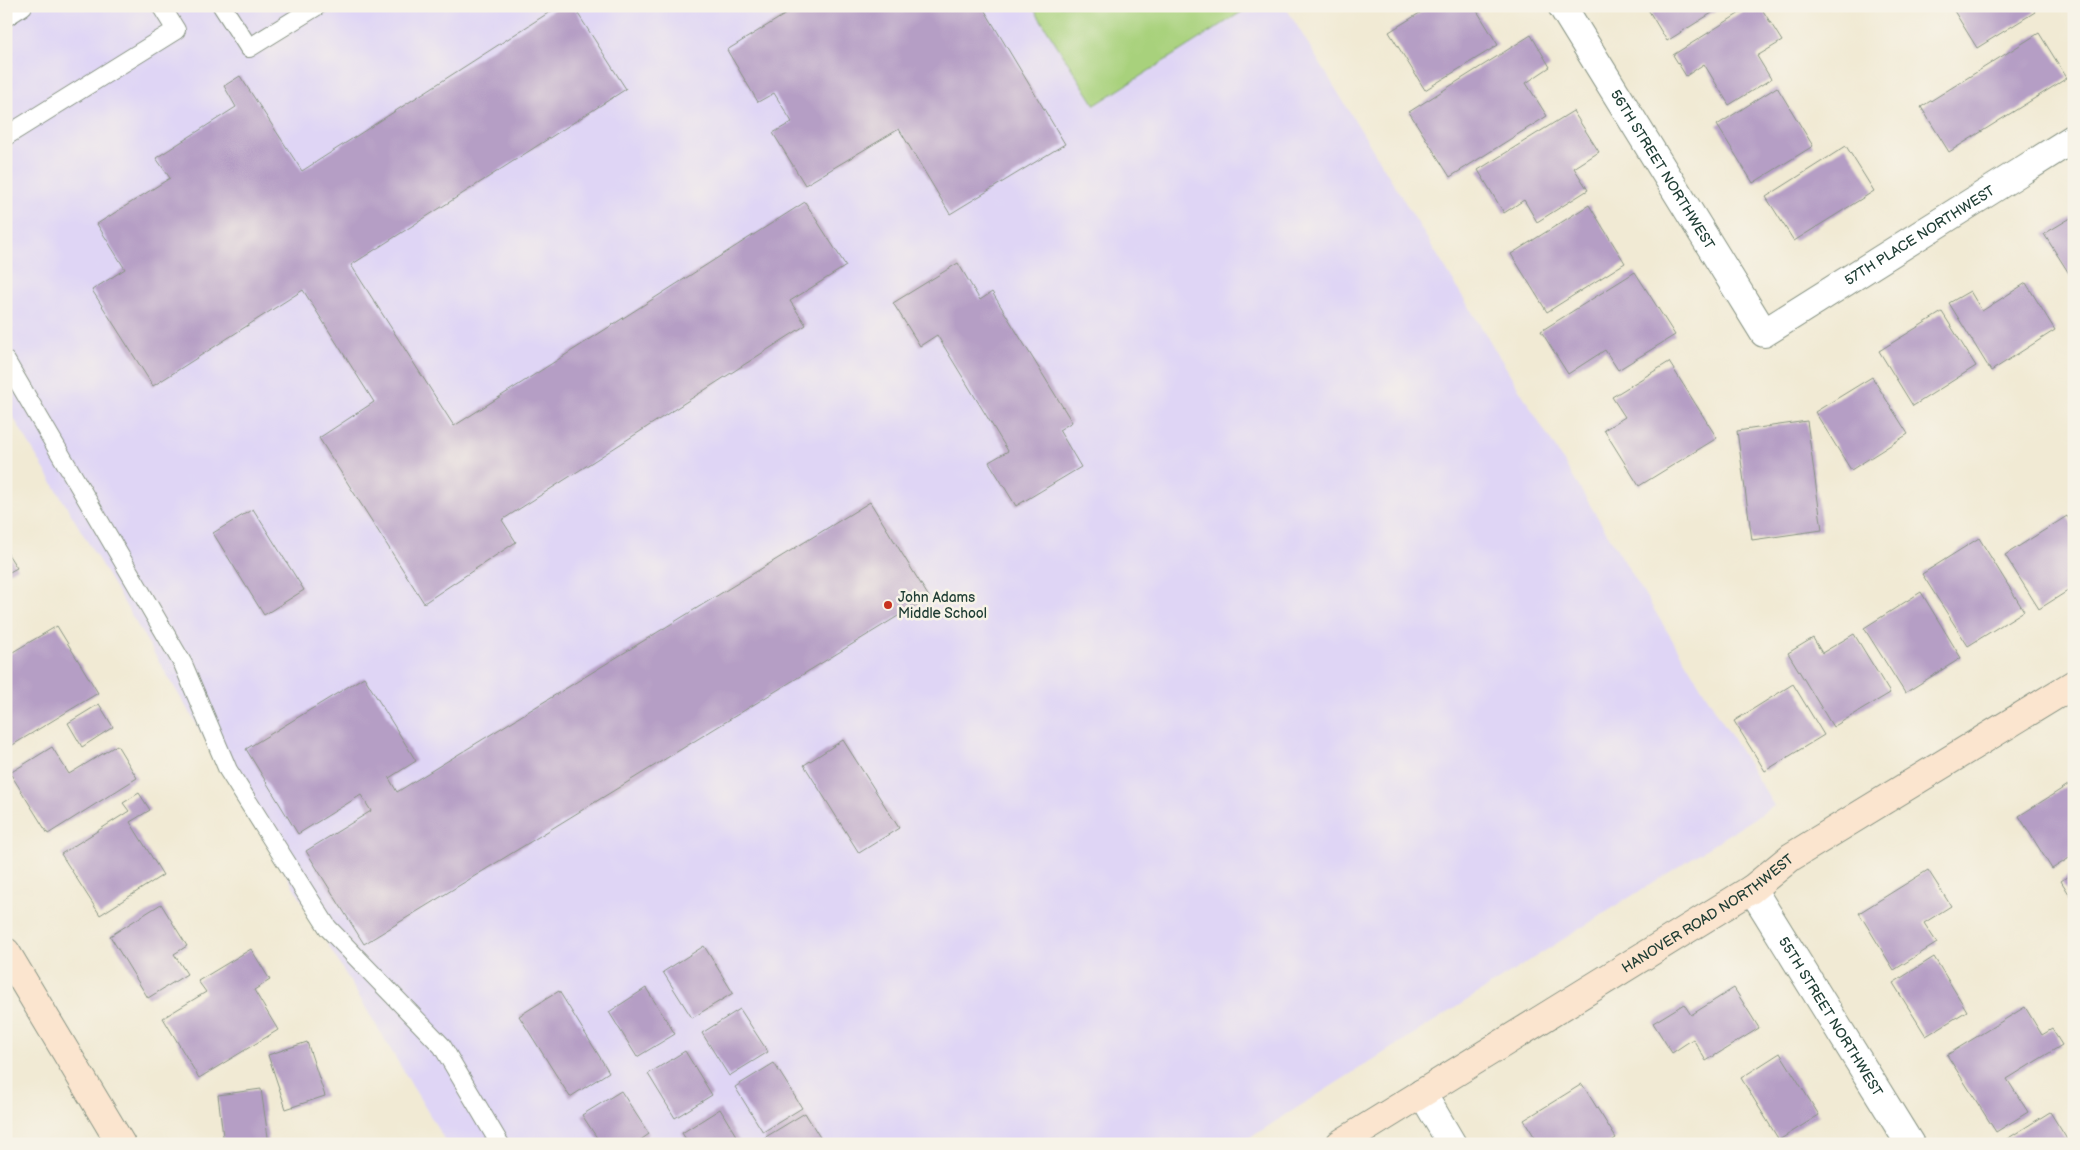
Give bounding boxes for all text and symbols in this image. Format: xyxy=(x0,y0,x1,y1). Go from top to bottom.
street label: 56TH STREET NORTHWEST xyxy=(1607,86,1719,253)
street label: 57TH PLACE NORTHWEST xyxy=(1841,181,1998,289)
place label: John Adams Middle School xyxy=(898,589,987,622)
marker: John Adams Middle School xyxy=(882,599,894,611)
street label: HANOVER ROAD NORTHWEST xyxy=(1618,850,1797,976)
street label: 55TH STREET NORTHWEST xyxy=(1775,934,1887,1100)

